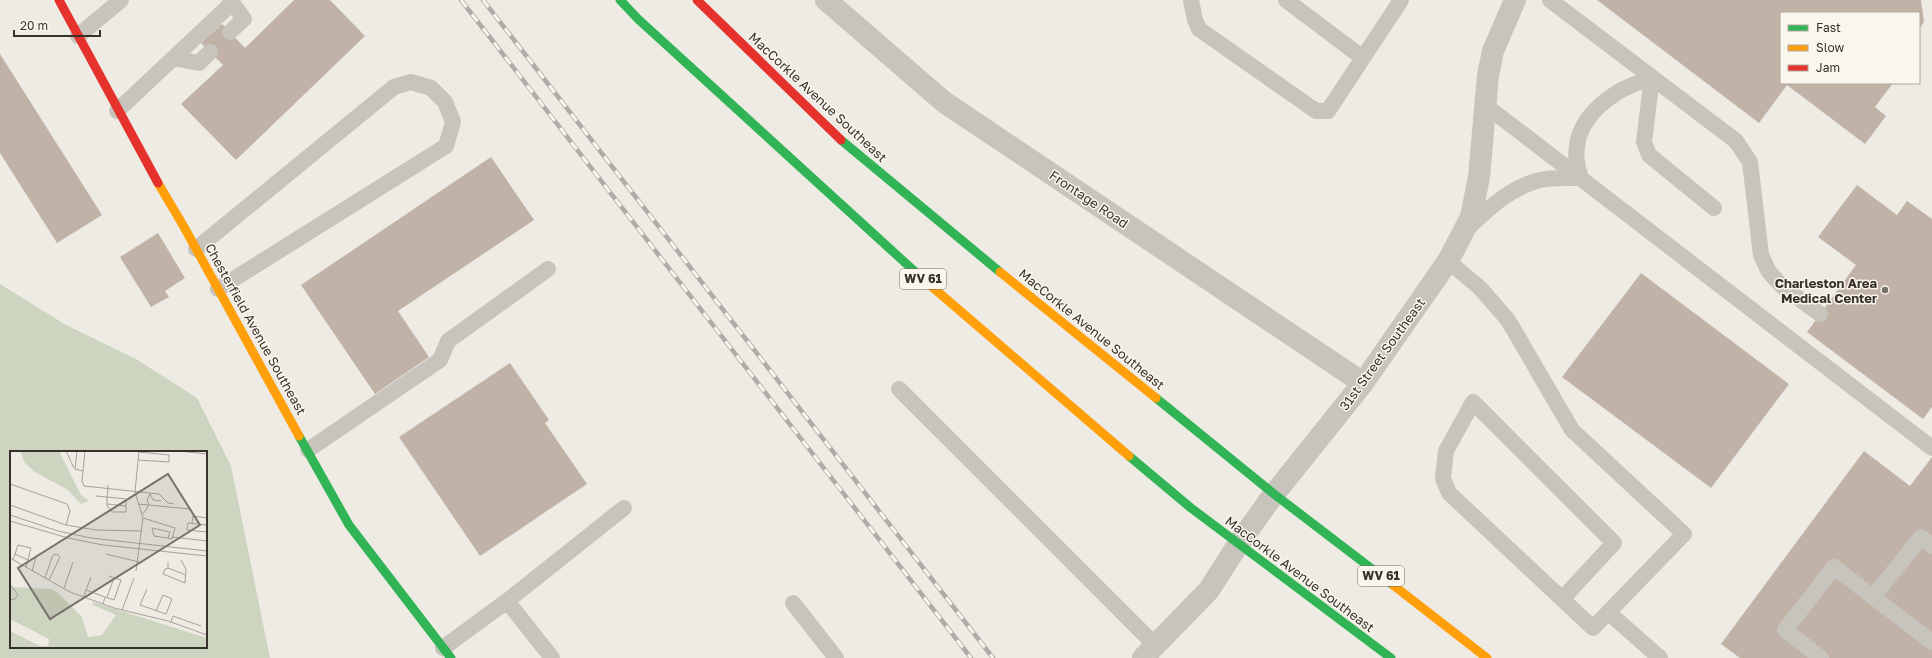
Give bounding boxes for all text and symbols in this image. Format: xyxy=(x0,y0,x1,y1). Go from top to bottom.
scale bar xyxy=(14,12,100,38)
legend xyxy=(1780,12,1920,84)
text: 20 m xyxy=(20,18,48,33)
text: Fast xyxy=(1816,20,1841,35)
street label: MacCorkle Avenue Southeast xyxy=(746,29,890,165)
text: Slow xyxy=(1816,40,1844,55)
text: Jam xyxy=(1816,60,1840,75)
street label: Frontage Road xyxy=(1047,167,1131,231)
street label: Chesterfield Avenue Southeast xyxy=(202,240,310,418)
street label: MacCorkle Avenue Southeast xyxy=(1016,265,1168,393)
road number: WV 61 xyxy=(900,269,946,289)
place label: Charleston Area Medical Center xyxy=(1775,275,1877,306)
marker: Charleston Area Medical Center xyxy=(1880,285,1890,295)
street label: 31st Street Southeast xyxy=(1336,295,1428,413)
inset map xyxy=(10,451,207,648)
street label: MacCorkle Avenue Southeast xyxy=(1222,513,1378,635)
road number: WV 61 xyxy=(1358,566,1404,586)

